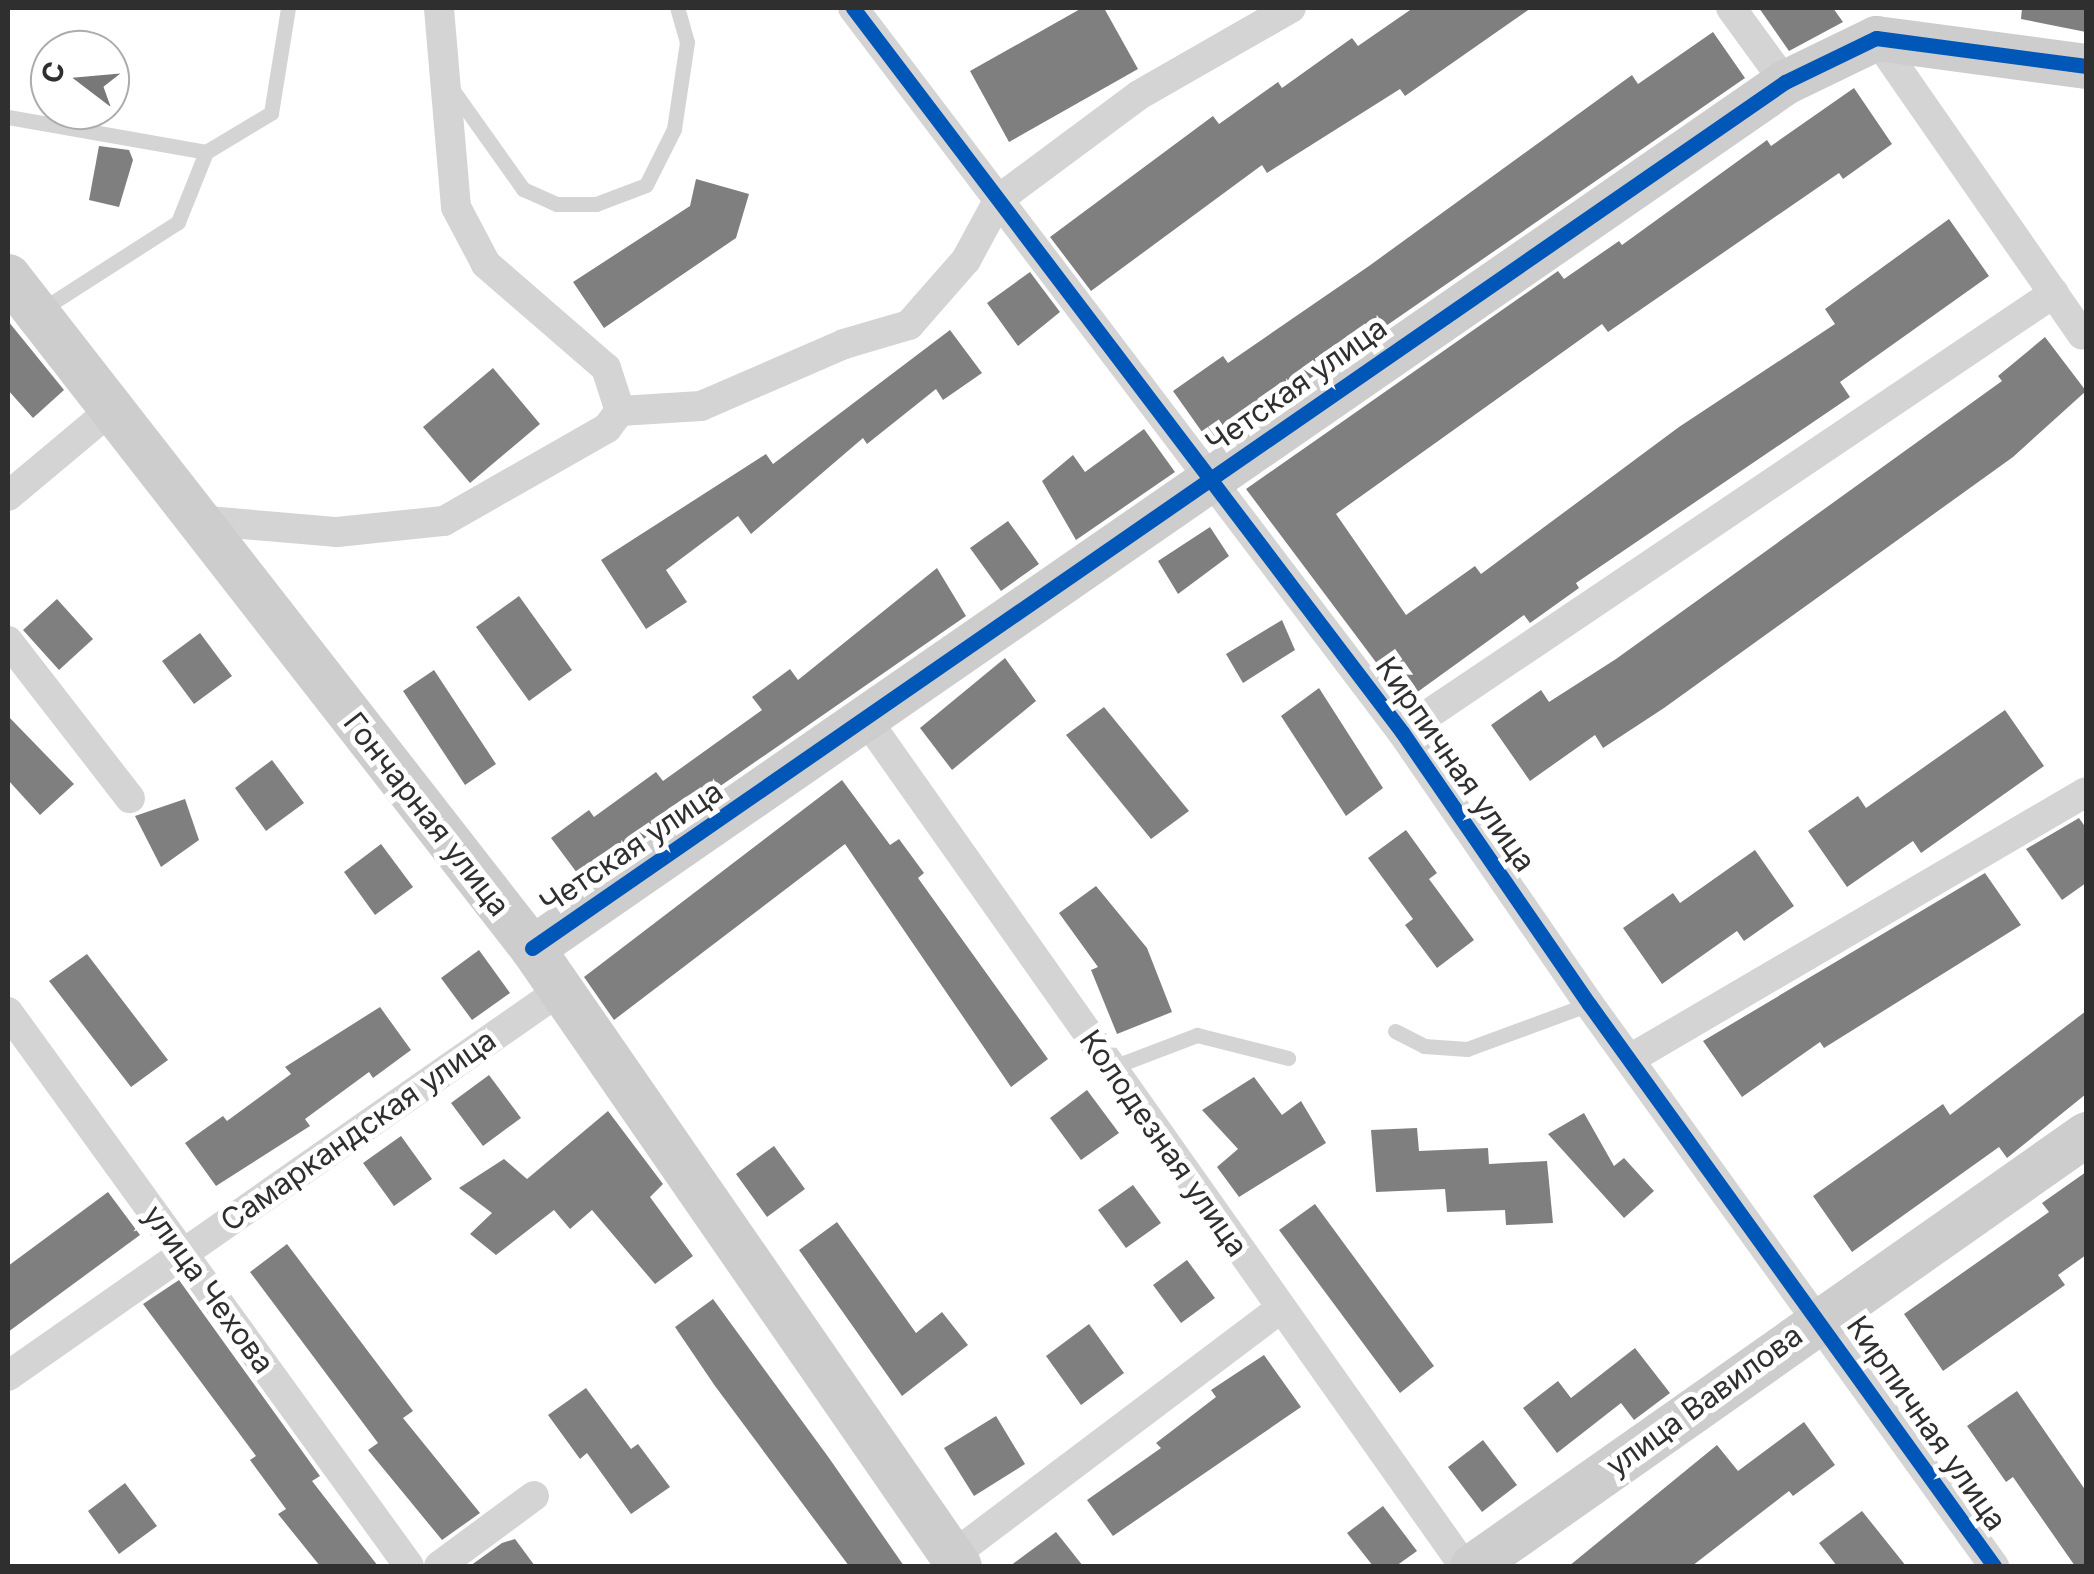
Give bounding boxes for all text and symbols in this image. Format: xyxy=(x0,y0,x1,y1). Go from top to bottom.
north arrow xyxy=(30,30,130,130)
text: С xyxy=(34,58,72,87)
street label: Четская улица xyxy=(1199,309,1393,461)
street label: Кирпичная улица xyxy=(1368,650,1544,878)
street label: Гончарная улица xyxy=(336,705,518,923)
street label: Четская улица xyxy=(533,773,729,921)
street label: Самаркандская улица xyxy=(214,1021,502,1239)
street label: Колодезная улица xyxy=(1072,1023,1256,1263)
street label: улица Чехова xyxy=(136,1198,282,1380)
street label: Кирпичная улица xyxy=(1839,1309,2015,1537)
street label: улица Вавилова xyxy=(1599,1317,1809,1483)

